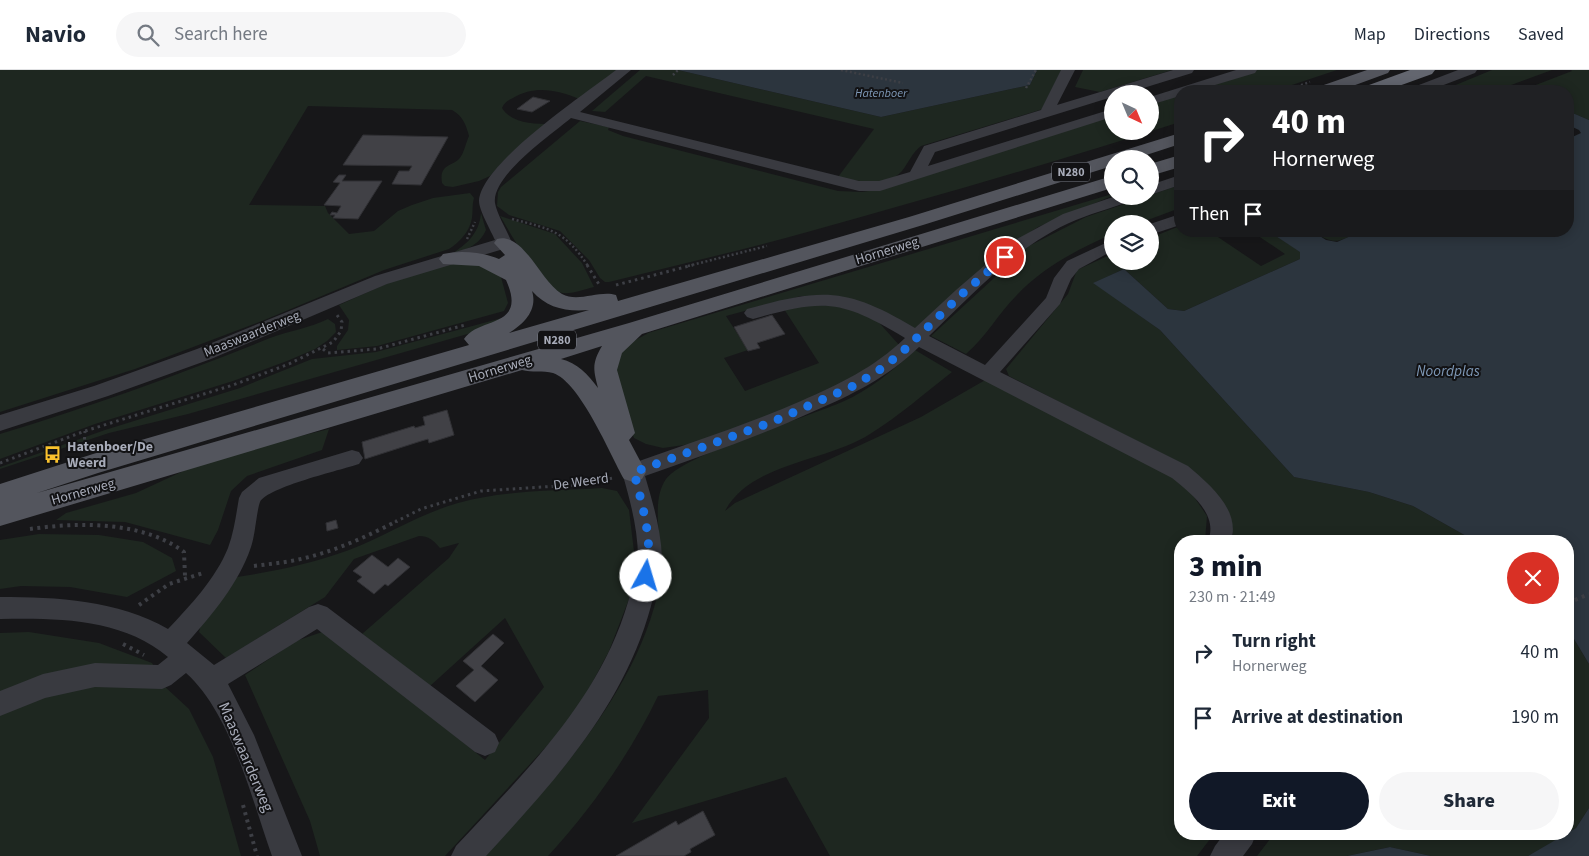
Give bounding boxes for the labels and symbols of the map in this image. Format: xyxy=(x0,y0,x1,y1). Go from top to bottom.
water label: Hatenboer xyxy=(855,85,908,102)
north arrow xyxy=(1104,85,1159,140)
road number: N280 xyxy=(1052,162,1090,181)
street label: Hornerweg xyxy=(853,232,921,270)
pin xyxy=(984,236,1026,278)
street label: Maaswaarderweg xyxy=(201,306,303,362)
road number: N280 xyxy=(538,330,576,350)
street label: Hornerweg xyxy=(466,350,534,388)
water label: Noordplas xyxy=(1416,361,1480,382)
place label: Hatenboer/De Weerd xyxy=(67,437,153,473)
bus stop icon: Hatenboer/De Weerd xyxy=(43,445,63,465)
street label: De Weerd xyxy=(552,468,610,496)
street label: Hornerweg xyxy=(49,473,117,511)
position arrow xyxy=(619,549,671,601)
street label: Maaswaarderweg xyxy=(213,699,279,815)

